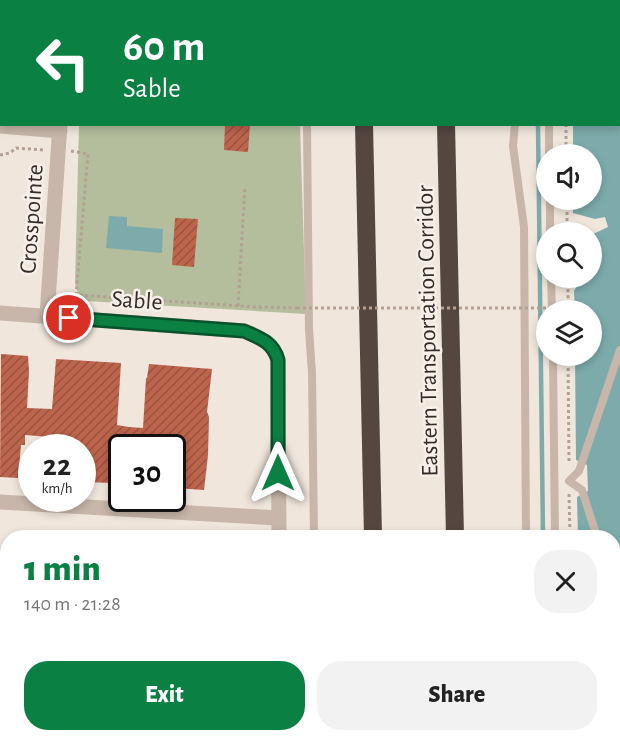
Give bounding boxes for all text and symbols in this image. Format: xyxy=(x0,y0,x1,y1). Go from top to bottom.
icon: left xyxy=(24,24,102,102)
text: 60 m xyxy=(123,26,205,68)
text: Sable xyxy=(123,75,181,102)
map controls xyxy=(536,144,602,366)
button: sound xyxy=(536,144,602,210)
street label: Crosspointe xyxy=(16,163,48,275)
street label: Eastern Transportation Corridor xyxy=(413,185,443,477)
button: search xyxy=(536,222,602,288)
street label: Sable xyxy=(111,287,163,315)
pin xyxy=(43,292,94,343)
button: layers xyxy=(536,300,602,366)
icon: arrive xyxy=(52,301,85,334)
speed limit sign: 30 xyxy=(108,434,186,512)
position arrow xyxy=(246,441,310,505)
text: 22 xyxy=(43,451,71,481)
text: km/h xyxy=(42,481,72,496)
button: close xyxy=(534,550,597,613)
text: 1 min xyxy=(24,551,101,587)
text: 140 m · 21:28 xyxy=(24,594,121,614)
button: Exit xyxy=(24,661,305,730)
button: Share xyxy=(317,661,597,730)

